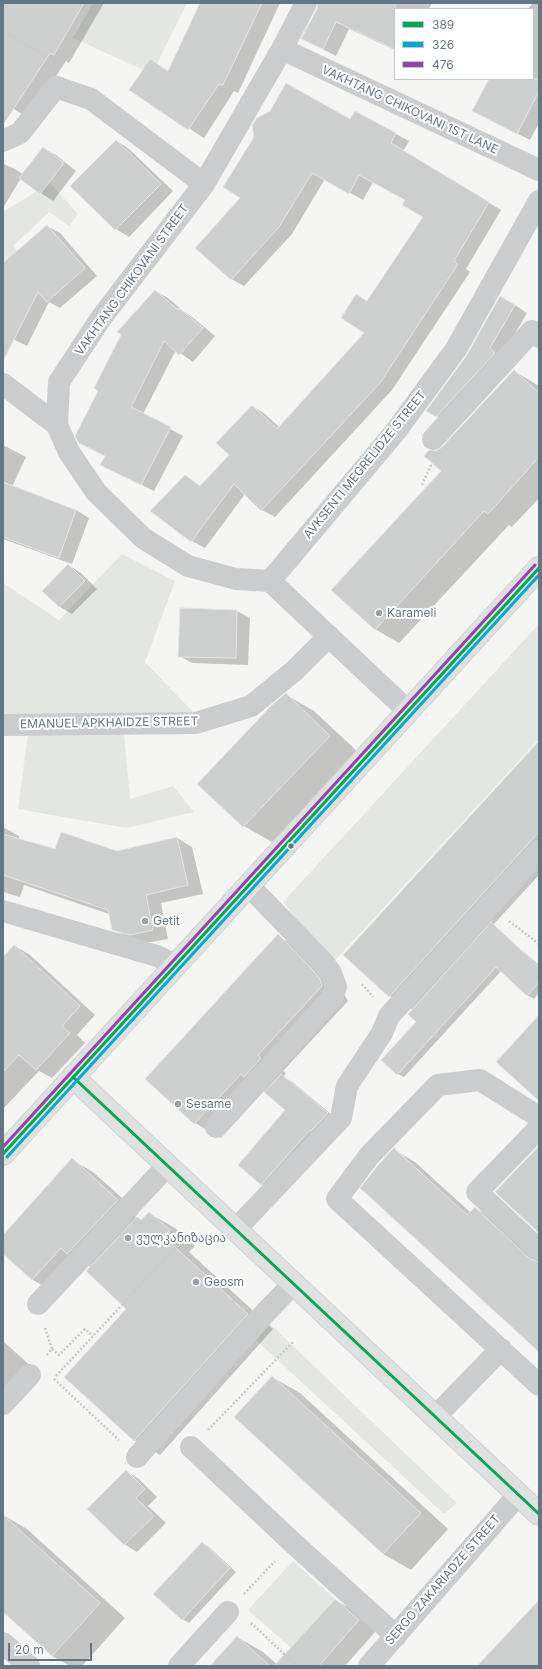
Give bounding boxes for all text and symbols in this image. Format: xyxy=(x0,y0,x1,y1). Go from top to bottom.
legend xyxy=(394,8,534,80)
text: 389 xyxy=(432,17,454,32)
text: 326 xyxy=(432,37,454,52)
text: 476 xyxy=(432,57,454,72)
street label: VAKHTANG CHIKOVANI 1ST LANE xyxy=(320,63,500,157)
street label: VAKHTANG CHIKOVANI STREET xyxy=(72,202,192,358)
street label: AVKSENTI MEGRELIDZE STREET xyxy=(301,388,429,542)
place label: Karameli xyxy=(387,606,436,620)
marker: Karameli xyxy=(374,608,384,618)
street label: EMANUEL APKHAIDZE STREET xyxy=(20,714,198,732)
unlabelled marker xyxy=(286,841,296,851)
place label: Getit xyxy=(153,914,180,928)
marker: Getit xyxy=(140,916,150,926)
place label: Sesame xyxy=(186,1097,231,1111)
marker: Sesame xyxy=(173,1099,183,1109)
place label: ვულკანიზაცია xyxy=(136,1231,226,1245)
marker: ვულკანიზაცია xyxy=(123,1233,133,1243)
place label: Geosm xyxy=(204,1275,244,1289)
marker: Geosm xyxy=(191,1277,201,1287)
street label: SERGO ZAKARIADZE STREET xyxy=(383,1512,503,1648)
scale bar xyxy=(10,1635,94,1661)
text: 20 m xyxy=(15,1642,44,1657)

